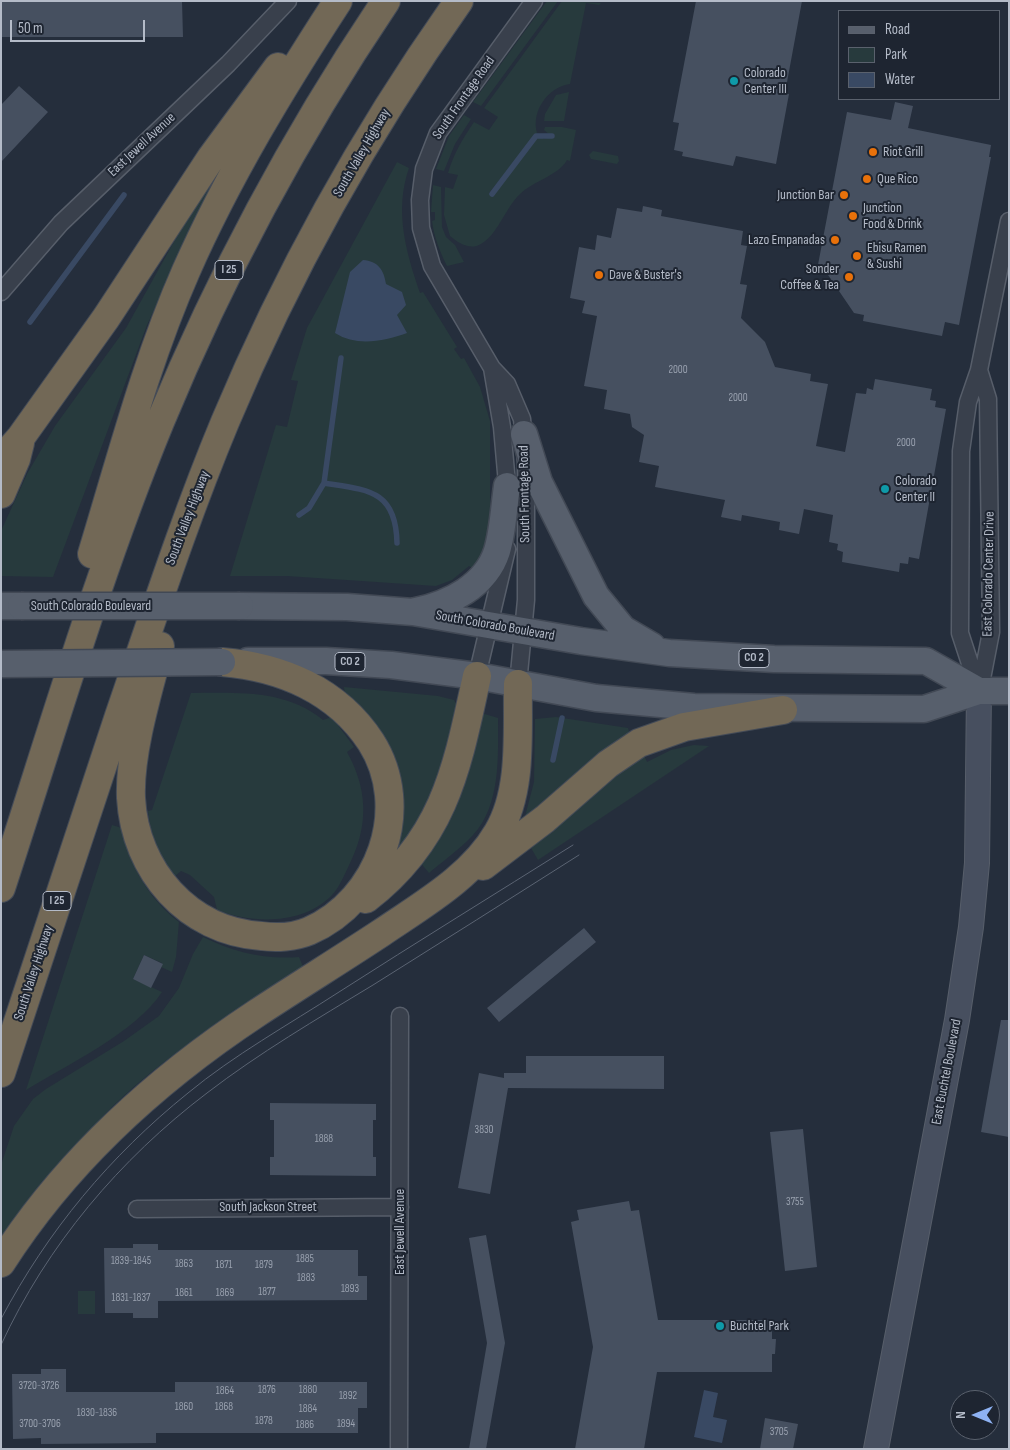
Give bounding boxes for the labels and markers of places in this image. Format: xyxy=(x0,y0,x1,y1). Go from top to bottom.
place label: Colorado Center III xyxy=(744,65,787,98)
marker: Colorado Center III xyxy=(728,75,740,87)
place label: Riot Grill xyxy=(883,144,923,160)
marker: Riot Grill xyxy=(867,146,879,158)
place label: Que Rico xyxy=(877,171,918,187)
marker: Que Rico xyxy=(861,173,873,185)
place label: Junction Bar xyxy=(777,187,834,203)
marker: Junction Bar xyxy=(838,189,850,201)
place label: Junction Food & Drink xyxy=(863,200,922,232)
marker: Junction Food & Drink xyxy=(847,210,859,222)
place label: Lazo Empanadas xyxy=(748,232,825,248)
marker: Lazo Empanadas xyxy=(829,234,841,246)
place label: Ebisu Ramen & Sushi xyxy=(867,240,927,272)
marker: Ebisu Ramen & Sushi xyxy=(851,250,863,262)
place label: Sonder Coffee & Tea xyxy=(780,261,839,294)
place label: Dave & Buster's xyxy=(609,267,682,283)
marker: Dave & Buster's xyxy=(593,269,605,281)
marker: Sonder Coffee & Tea xyxy=(843,271,855,283)
place label: Colorado Center II xyxy=(895,473,937,506)
marker: Colorado Center II xyxy=(879,483,891,495)
place label: Buchtel Park xyxy=(730,1318,789,1334)
marker: Buchtel Park xyxy=(714,1320,726,1332)

